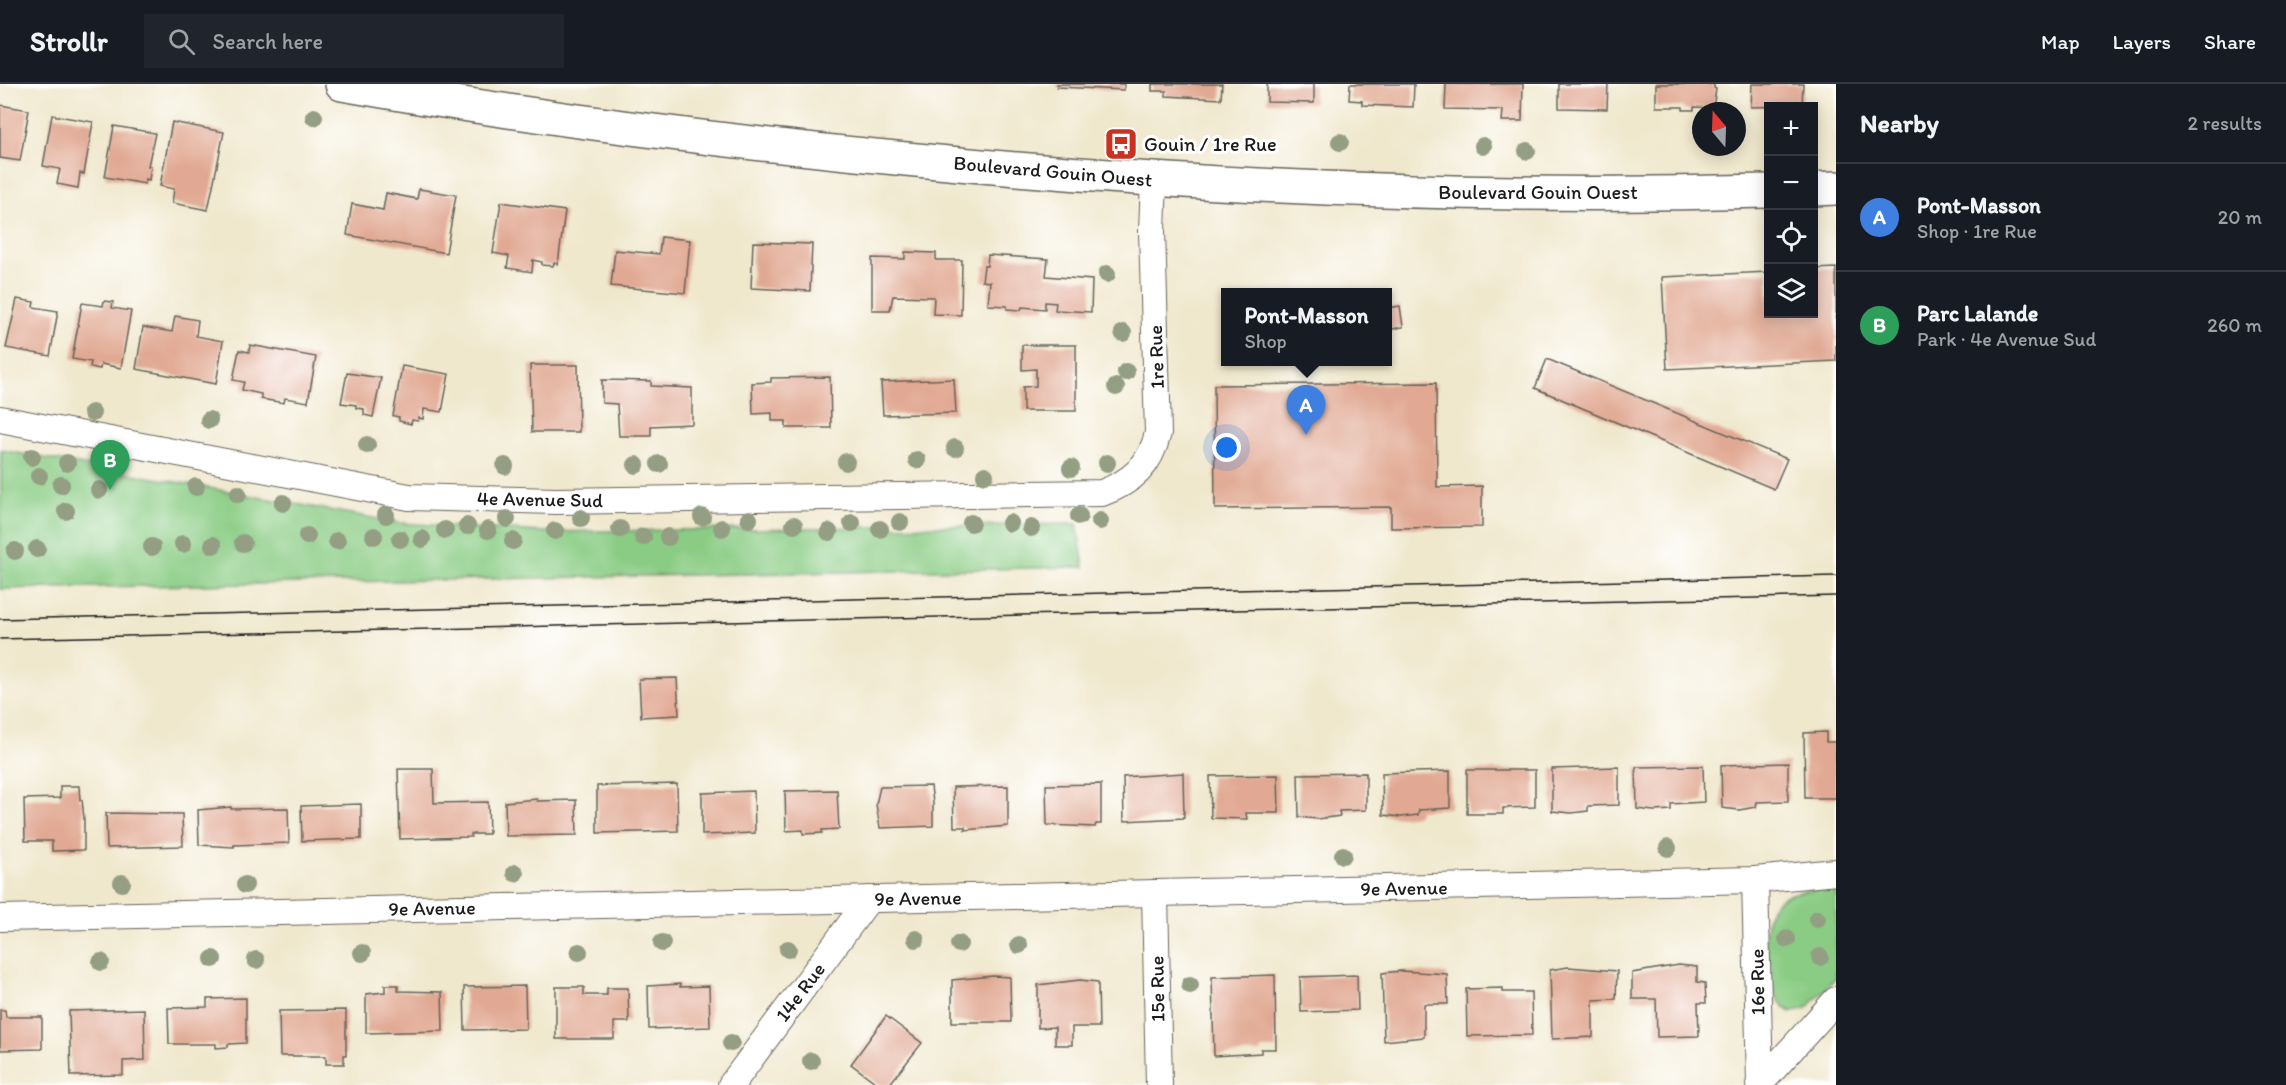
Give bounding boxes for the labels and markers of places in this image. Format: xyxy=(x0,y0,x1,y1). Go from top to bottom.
bus stop icon: Gouin / 1re Rue xyxy=(1103,126,1139,162)
place label: Gouin / 1re Rue xyxy=(1144,132,1277,156)
pin: A xyxy=(1286,386,1326,435)
pin: B xyxy=(90,440,130,490)

